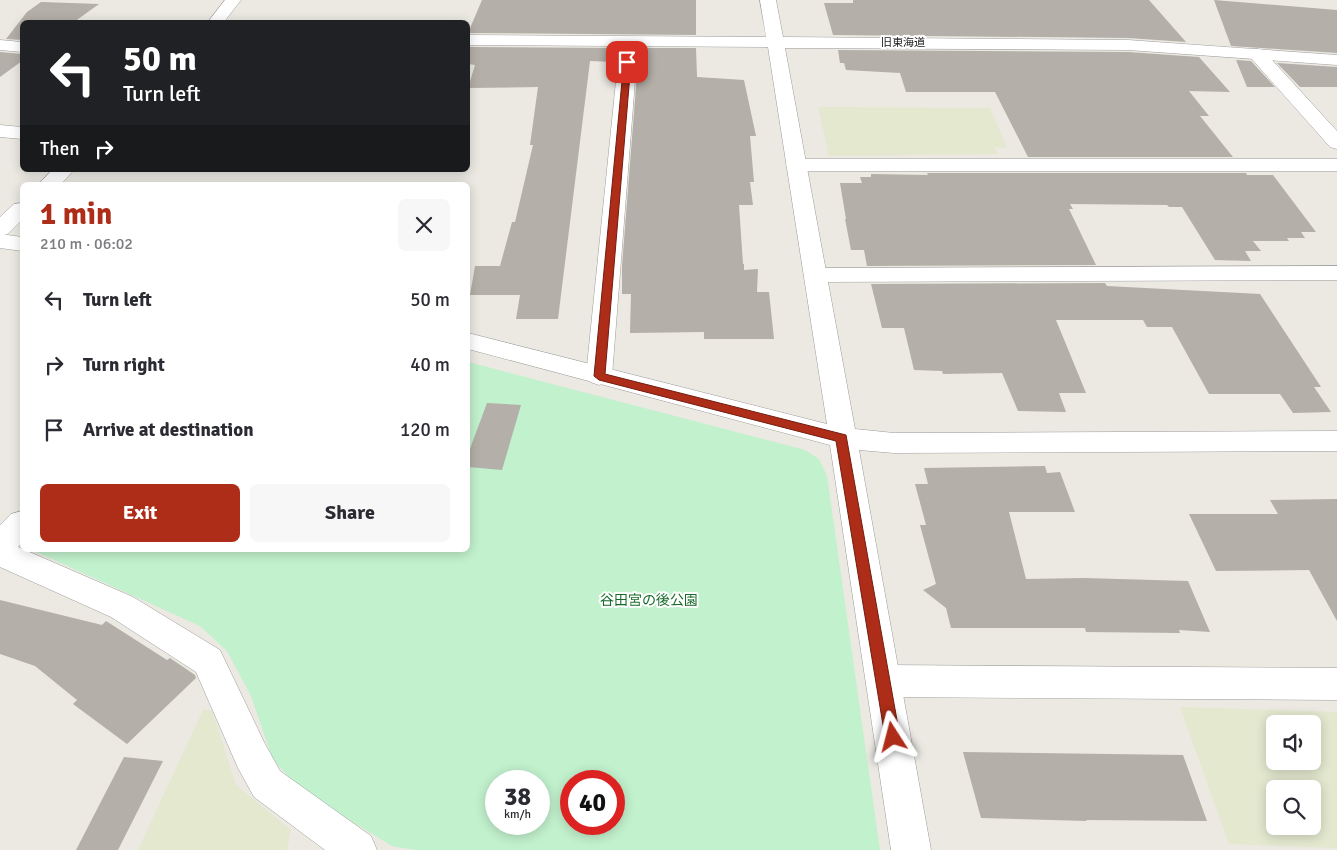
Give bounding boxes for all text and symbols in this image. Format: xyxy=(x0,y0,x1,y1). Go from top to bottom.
street label: 旧東海道 xyxy=(881,36,925,49)
text: 50 m xyxy=(123,37,197,80)
icon: left xyxy=(40,40,105,105)
pin xyxy=(606,41,648,83)
icon: arrive xyxy=(613,48,641,76)
text: Turn left xyxy=(123,80,201,107)
icon: right xyxy=(90,135,118,163)
text: Then xyxy=(40,137,80,161)
text: 1 min xyxy=(40,196,112,233)
button: close xyxy=(398,199,450,251)
text: 210 m · 06:02 xyxy=(40,234,133,254)
icon: left xyxy=(40,286,68,314)
text: Turn left xyxy=(83,288,152,312)
text: 50 m xyxy=(410,288,450,312)
icon: right xyxy=(40,351,68,379)
text: Turn right xyxy=(83,353,165,377)
text: 40 m xyxy=(410,353,450,377)
icon: arrive xyxy=(40,416,68,444)
text: Arrive at destination xyxy=(83,418,254,442)
text: 120 m xyxy=(400,418,450,442)
button: Exit xyxy=(40,484,240,542)
button: Share xyxy=(250,484,450,542)
park label: 谷田宮の後公園 xyxy=(600,592,698,609)
position arrow xyxy=(866,710,918,762)
map controls xyxy=(1266,715,1321,835)
button: sound xyxy=(1266,715,1321,770)
speed limit sign: 40 xyxy=(560,770,625,835)
button: search xyxy=(1266,780,1321,835)
text: 38 xyxy=(504,781,531,812)
text: km/h xyxy=(504,807,531,822)

